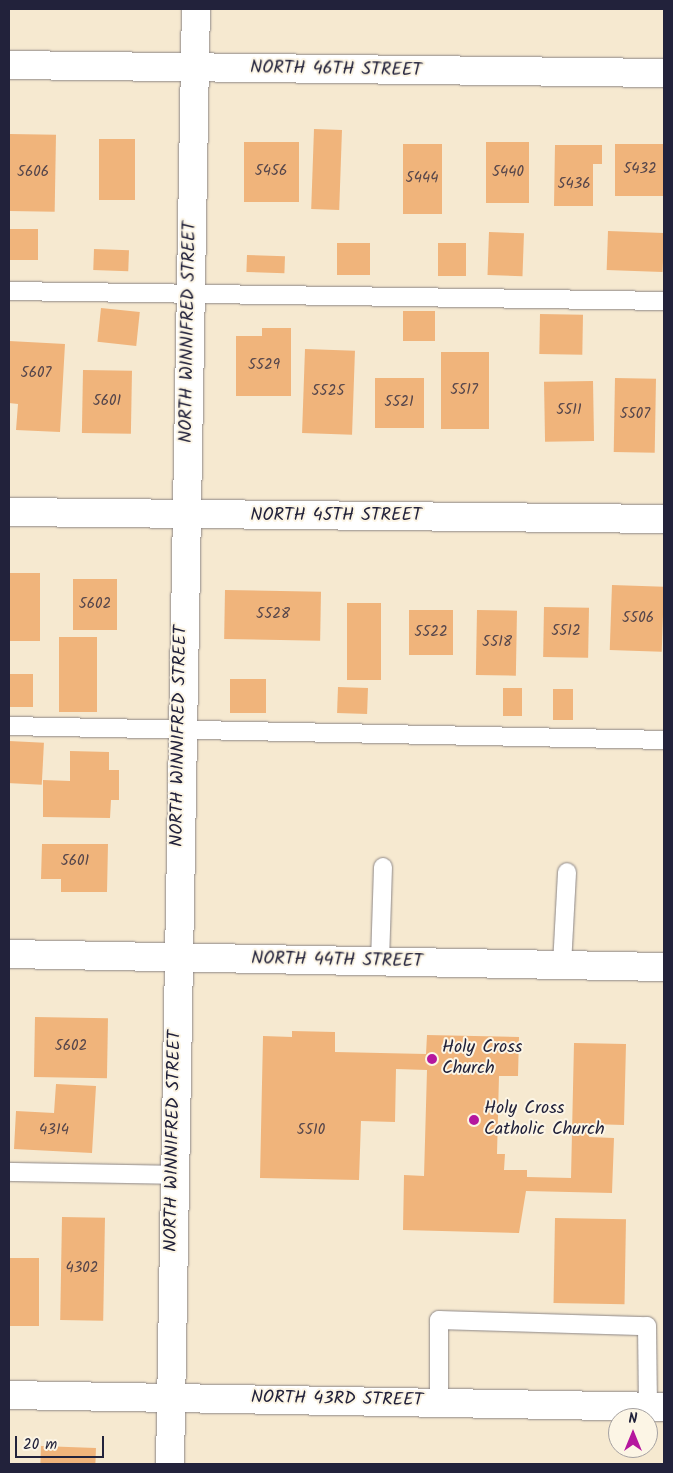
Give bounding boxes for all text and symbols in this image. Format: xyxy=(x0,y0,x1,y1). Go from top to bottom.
street label: NORTH 46TH STREET xyxy=(250,58,422,82)
house number: 5432 xyxy=(623,161,657,179)
house number: 5456 xyxy=(255,163,287,181)
house number: 5606 xyxy=(17,164,49,182)
house number: 5440 xyxy=(492,164,524,182)
house number: 5444 xyxy=(406,170,438,188)
house number: 5436 xyxy=(557,176,591,194)
street label: NORTH WINNIFRED STREET xyxy=(176,221,202,443)
house number: 5529 xyxy=(248,357,280,375)
house number: 5607 xyxy=(21,365,51,383)
house number: 5517 xyxy=(450,382,478,400)
house number: 5525 xyxy=(312,383,344,401)
house number: 5601 xyxy=(93,393,121,411)
house number: 5521 xyxy=(384,394,414,412)
house number: 5511 xyxy=(556,402,582,420)
house number: 5507 xyxy=(620,406,650,424)
street label: NORTH 45TH STREET xyxy=(250,505,422,527)
house number: 5602 xyxy=(79,596,111,614)
house number: 5528 xyxy=(256,606,290,624)
house number: 5506 xyxy=(622,610,654,628)
house number: 5512 xyxy=(551,623,581,641)
house number: 5522 xyxy=(414,624,448,642)
street label: NORTH WINNIFRED STREET xyxy=(167,625,193,847)
house number: 5518 xyxy=(482,634,512,652)
house number: 5601 xyxy=(61,853,89,871)
street label: NORTH 44TH STREET xyxy=(251,949,423,973)
street label: NORTH WINNIFRED STREET xyxy=(161,1030,187,1252)
house number: 5602 xyxy=(55,1038,87,1056)
place label: Holy Cross Church xyxy=(442,1038,523,1080)
marker: Holy Cross Church xyxy=(426,1053,438,1065)
place label: Holy Cross Catholic Church xyxy=(484,1099,605,1142)
marker: Holy Cross Catholic Church xyxy=(468,1114,480,1126)
house number: 4314 xyxy=(39,1122,69,1140)
house number: 5510 xyxy=(297,1122,325,1140)
house number: 4302 xyxy=(65,1260,99,1278)
street label: NORTH 43RD STREET xyxy=(251,1388,423,1412)
north arrow xyxy=(608,1408,658,1458)
text: N xyxy=(629,1408,637,1430)
scale bar xyxy=(18,1426,106,1458)
text: 20 m xyxy=(23,1433,57,1457)

